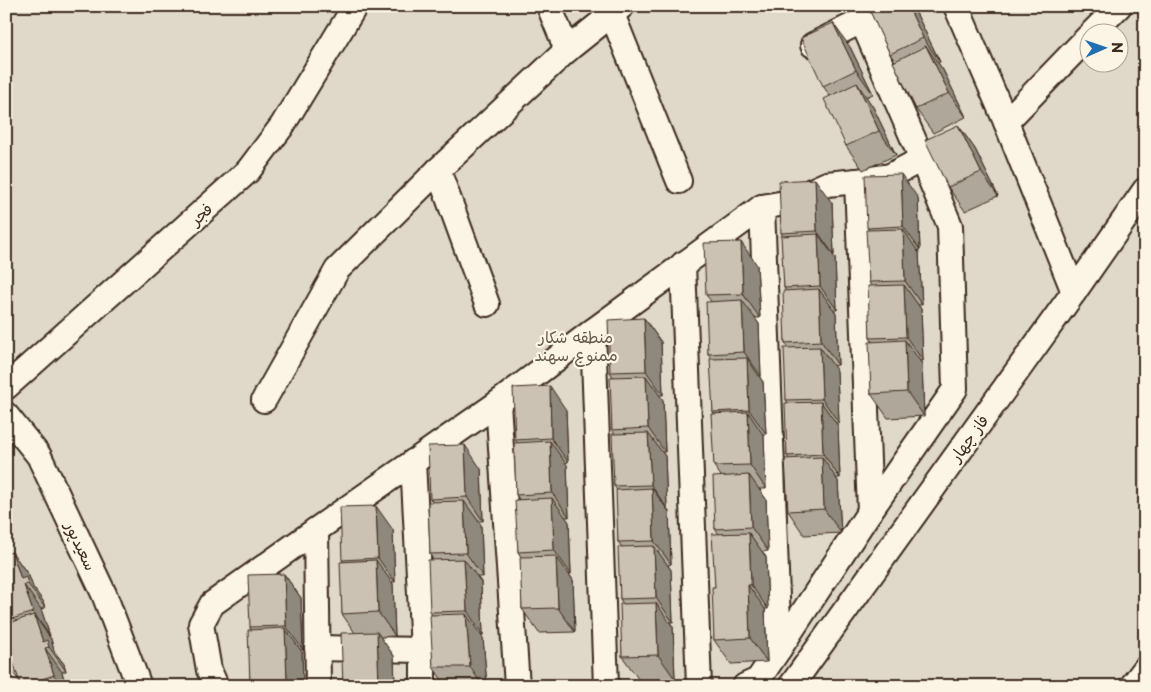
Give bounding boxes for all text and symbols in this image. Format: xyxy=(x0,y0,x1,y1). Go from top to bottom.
north arrow xyxy=(1078,22,1128,72)
text: N xyxy=(1107,42,1128,53)
street label: فجر xyxy=(182,196,217,231)
park label: منطقه شکار ممنوع سهند xyxy=(534,324,618,367)
street label: فاز چهار xyxy=(942,409,993,467)
street label: سعیدپور xyxy=(59,515,104,574)

